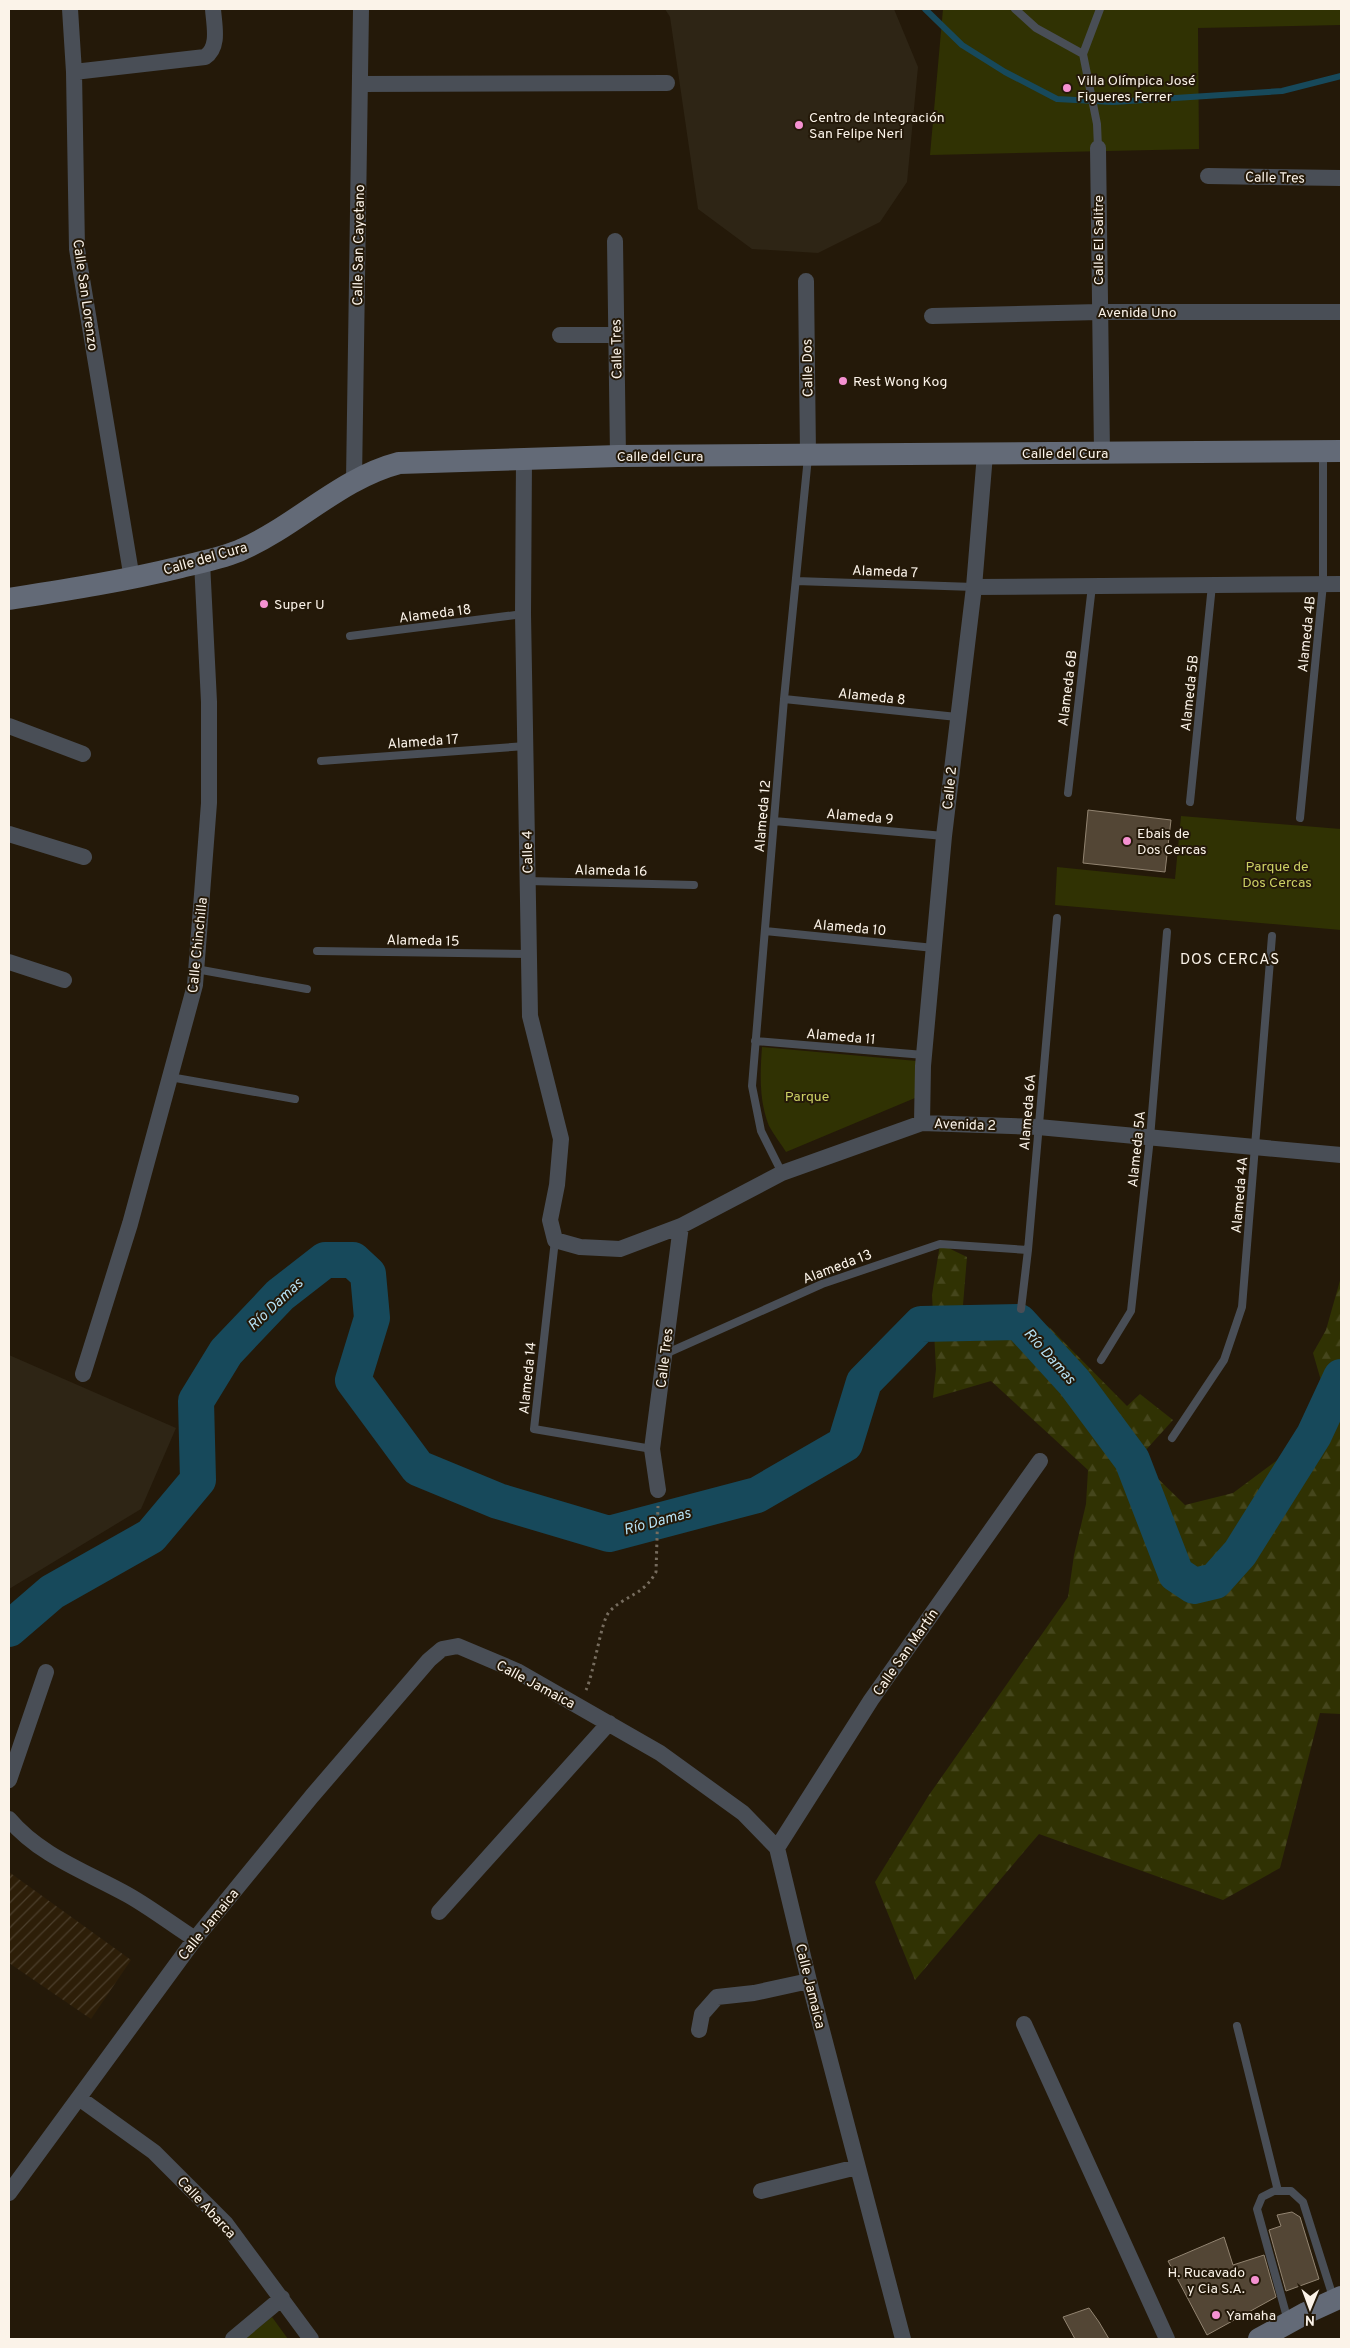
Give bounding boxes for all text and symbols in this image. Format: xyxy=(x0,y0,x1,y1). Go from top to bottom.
place label: Villa Olímpica José Figueres Ferrer xyxy=(1077,73,1195,106)
marker: Villa Olímpica José Figueres Ferrer xyxy=(1061,82,1073,94)
place label: Centro de Integración San Felipe Neri xyxy=(809,110,945,143)
marker: Centro de Integración San Felipe Neri xyxy=(793,119,805,131)
street label: Calle Tres xyxy=(1245,169,1305,188)
street label: Calle San Cayetano xyxy=(350,184,369,306)
street label: Calle El Salitre xyxy=(1091,195,1108,285)
street label: Calle San Lorenzo xyxy=(68,238,101,352)
street label: Avenida Uno xyxy=(1097,305,1177,322)
street label: Calle Tres xyxy=(608,319,627,379)
street label: Calle Dos xyxy=(799,339,818,397)
place label: Rest Wong Kog xyxy=(853,374,947,391)
marker: Rest Wong Kog xyxy=(837,375,849,387)
street label: Calle del Cura xyxy=(1022,446,1108,463)
street label: Calle del Cura xyxy=(617,449,703,466)
street label: Calle del Cura xyxy=(161,539,249,580)
street label: Alameda 7 xyxy=(852,563,918,582)
street label: Alameda 4B xyxy=(1295,595,1320,673)
place label: Super U xyxy=(274,597,325,614)
marker: Super U xyxy=(258,598,270,610)
street label: Alameda 18 xyxy=(398,602,472,627)
street label: Alameda 6B xyxy=(1055,649,1082,727)
street label: Alameda 5B xyxy=(1178,654,1203,732)
street label: Alameda 8 xyxy=(837,686,906,709)
street label: Alameda 17 xyxy=(387,732,459,753)
street label: Calle 2 xyxy=(940,766,961,811)
street label: Alameda 12 xyxy=(752,779,775,853)
street label: Alameda 9 xyxy=(826,806,894,829)
place label: Ebais de Dos Cercas xyxy=(1137,826,1207,859)
street label: Calle 4 xyxy=(520,830,537,874)
marker: Ebais de Dos Cercas xyxy=(1121,835,1133,847)
park label: Parque de Dos Cercas xyxy=(1242,859,1312,892)
street label: Alameda 16 xyxy=(574,862,647,881)
street label: Calle Chinchilla xyxy=(185,896,212,994)
street label: Alameda 10 xyxy=(813,917,887,940)
street label: Alameda 15 xyxy=(386,932,460,951)
district label: DOS CERCAS xyxy=(1180,951,1280,970)
street label: Alameda 11 xyxy=(805,1026,876,1049)
street label: Alameda 6A xyxy=(1017,1073,1040,1151)
park label: Parque xyxy=(785,1089,829,1106)
street label: Alameda 5A xyxy=(1125,1110,1150,1188)
street label: Avenida 2 xyxy=(934,1116,996,1135)
street label: Alameda 4A xyxy=(1229,1156,1252,1234)
street label: Alameda 13 xyxy=(801,1246,875,1288)
water label: Río Damas xyxy=(244,1274,308,1336)
water label: Río Damas xyxy=(1019,1325,1079,1389)
street label: Calle Tres xyxy=(653,1327,678,1389)
street label: Alameda 14 xyxy=(516,1341,541,1415)
water label: Río Damas xyxy=(622,1504,693,1541)
street label: Calle San Martín xyxy=(870,1606,943,1700)
street label: Calle Jamaica xyxy=(493,1657,578,1713)
street label: Calle Jamaica xyxy=(175,1886,243,1964)
street label: Calle Jamaica xyxy=(791,1942,828,2031)
street label: Calle Abarca xyxy=(173,2174,239,2243)
place label: H. Rucavado y Cia S.A. xyxy=(1168,2265,1245,2298)
marker: H. Rucavado y Cia S.A. xyxy=(1249,2274,1261,2286)
north arrow xyxy=(1285,2283,1335,2333)
place label: Yamaha xyxy=(1226,2308,1276,2325)
marker: Yamaha xyxy=(1210,2309,1222,2321)
text: N xyxy=(1305,2311,1315,2328)

